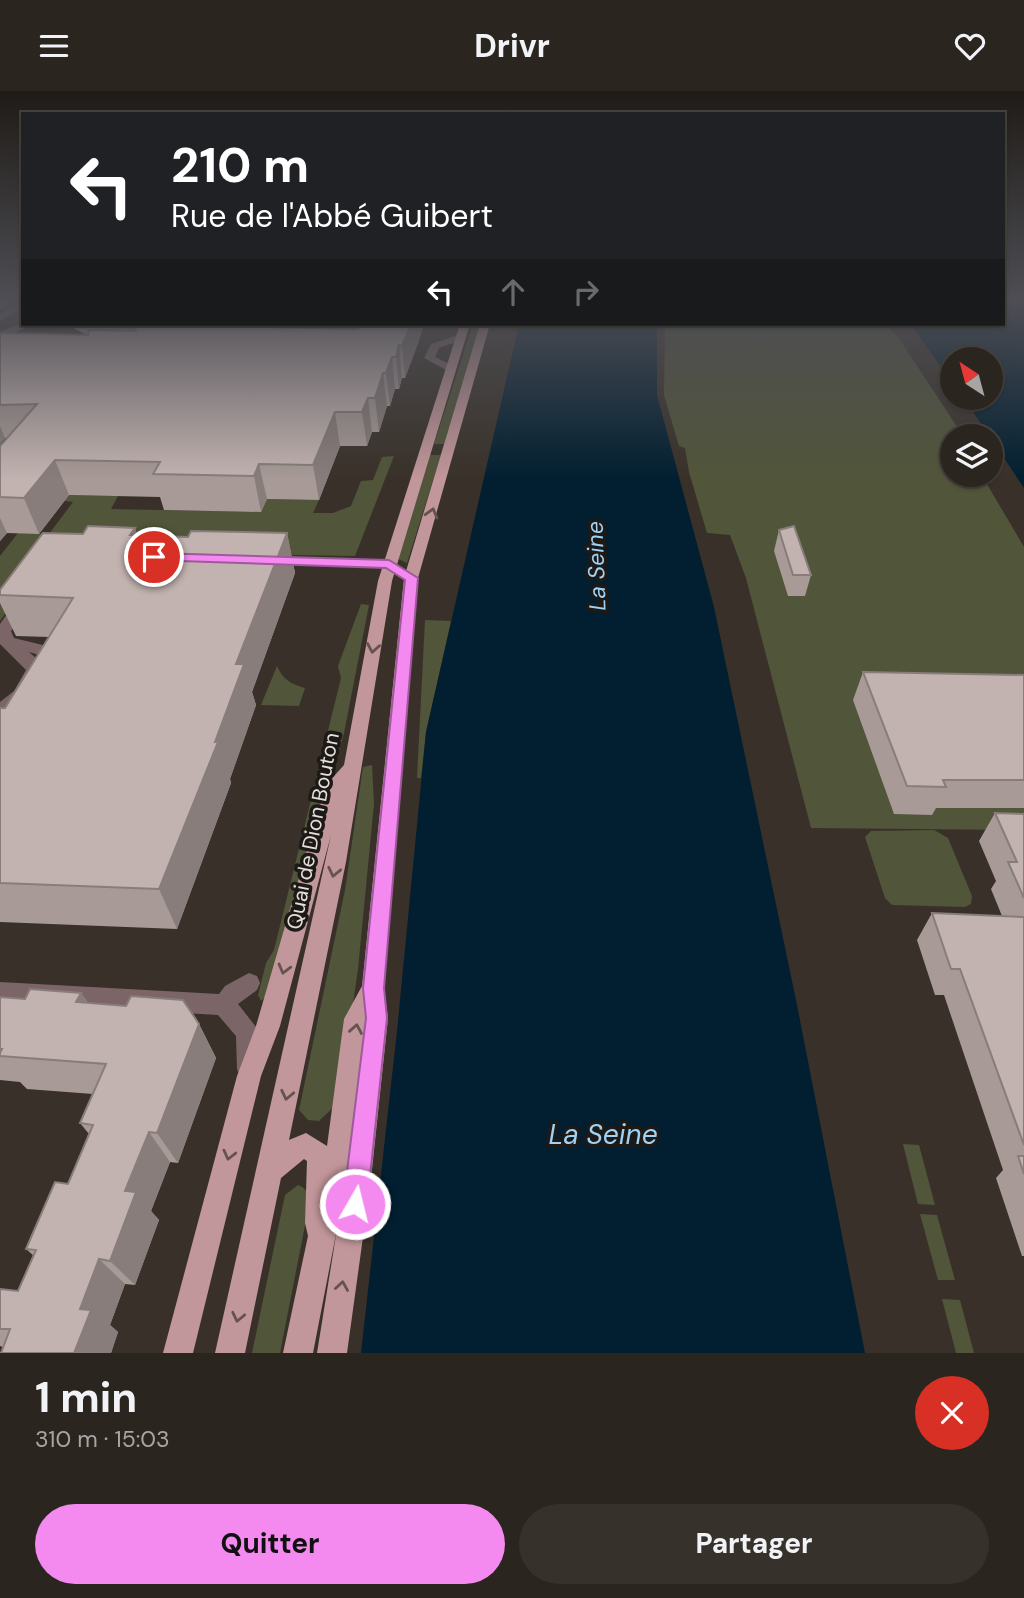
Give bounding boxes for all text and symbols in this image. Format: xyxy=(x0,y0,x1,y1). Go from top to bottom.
text: Drivr xyxy=(474,25,550,67)
icon: menu xyxy=(35,27,73,65)
icon: heart xyxy=(951,27,989,65)
text: 210 m xyxy=(171,133,309,197)
icon: left xyxy=(56,140,147,231)
text: Rue de l'Abbé Guibert xyxy=(171,195,493,237)
icon: left xyxy=(421,273,459,311)
icon: ahead xyxy=(494,273,532,311)
icon: right xyxy=(567,273,605,311)
north arrow xyxy=(940,347,1003,409)
map controls xyxy=(940,347,1003,487)
button: layers xyxy=(940,424,1003,487)
one-way arrow xyxy=(423,507,438,519)
water label: La Seine xyxy=(579,521,613,611)
pin xyxy=(124,527,184,587)
icon: arrive xyxy=(135,538,173,576)
one-way arrow xyxy=(366,642,381,654)
street label: Quai de Dion Bouton xyxy=(280,730,346,932)
one-way arrow xyxy=(327,866,342,878)
one-way arrow xyxy=(277,963,292,975)
one-way arrow xyxy=(348,1023,363,1035)
one-way arrow xyxy=(280,1089,295,1101)
water label: La Seine xyxy=(548,1116,658,1153)
one-way arrow xyxy=(223,1149,237,1161)
position arrow xyxy=(318,1167,392,1241)
one-way arrow xyxy=(334,1280,349,1291)
one-way arrow xyxy=(232,1311,246,1323)
text: 1 min xyxy=(35,1370,137,1425)
button: close xyxy=(915,1376,989,1450)
text: 310 m · 15:03 xyxy=(35,1424,170,1454)
button: Quitter xyxy=(35,1504,505,1584)
button: Partager xyxy=(519,1504,989,1584)

